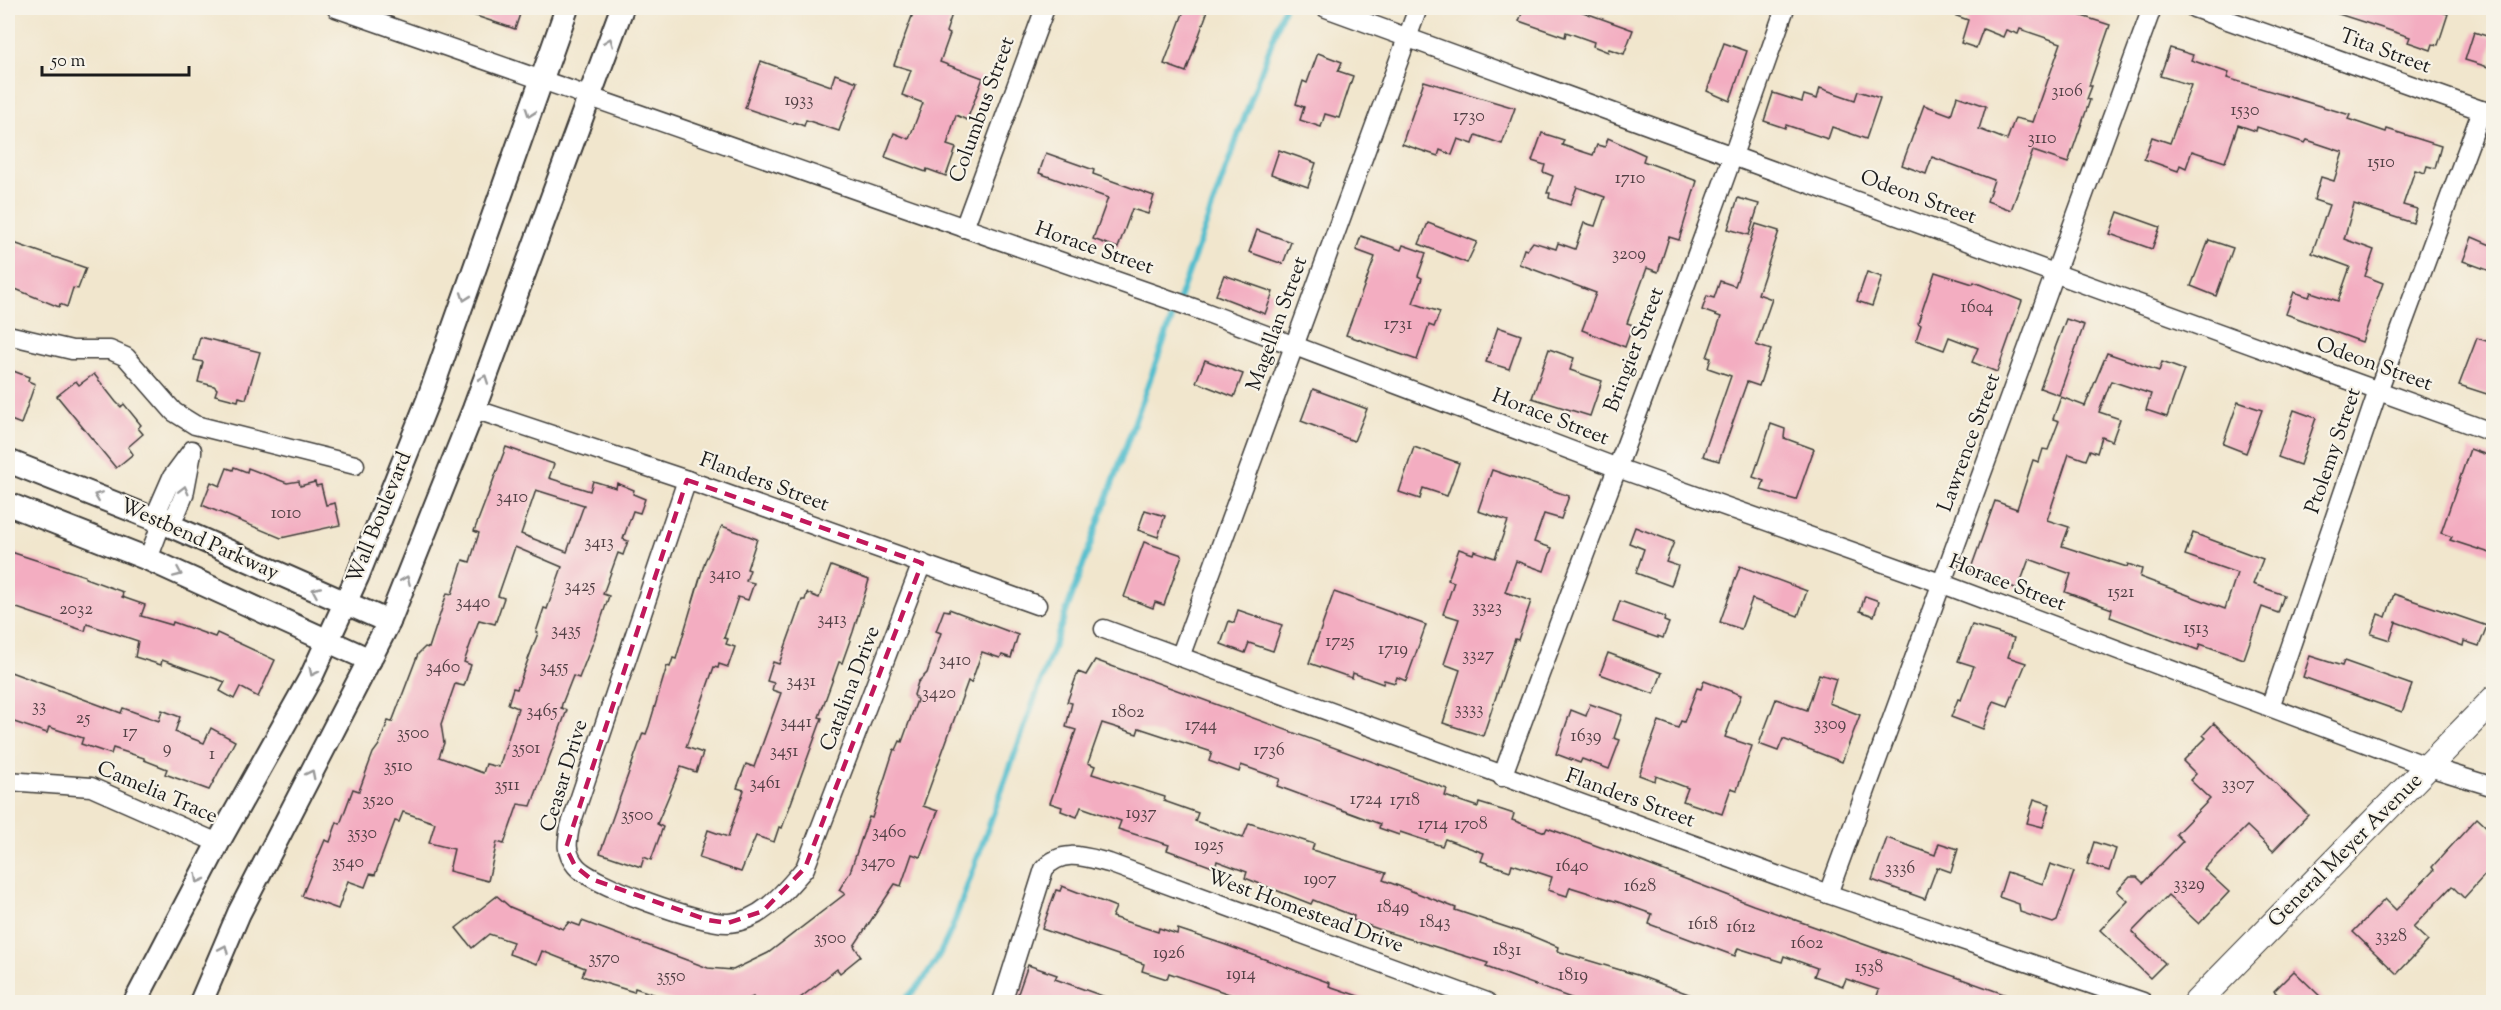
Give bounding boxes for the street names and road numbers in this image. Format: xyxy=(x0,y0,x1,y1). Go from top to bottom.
street label: Tita Street xyxy=(2335,22,2435,82)
street label: Columbus Street xyxy=(943,33,1023,187)
street label: Odeon Street xyxy=(1856,163,1980,233)
street label: Horace Street xyxy=(1031,215,1157,283)
street label: Magellan Street xyxy=(1240,253,1316,395)
street label: Bringier Street xyxy=(1597,283,1673,417)
street label: Odeon Street xyxy=(2312,330,2436,400)
street label: Lawrence Street xyxy=(1931,369,2009,517)
street label: Horace Street xyxy=(1487,382,1613,454)
street label: Ptolemy Street xyxy=(2298,384,2370,518)
street label: Flanders Street xyxy=(695,446,833,520)
street label: Wall Boulevard xyxy=(340,447,420,589)
street label: Westbend Parkway xyxy=(115,491,284,589)
street label: Horace Street xyxy=(1944,548,2070,620)
street label: Catalina Drive xyxy=(813,622,889,756)
street label: Ceasar Drive xyxy=(534,716,596,836)
street label: Camelia Trace xyxy=(92,754,222,832)
street label: Flanders Street xyxy=(1561,762,1699,836)
street label: General Meyer Avenue xyxy=(2262,767,2430,935)
street label: West Homestead Drive xyxy=(1202,862,1408,962)

